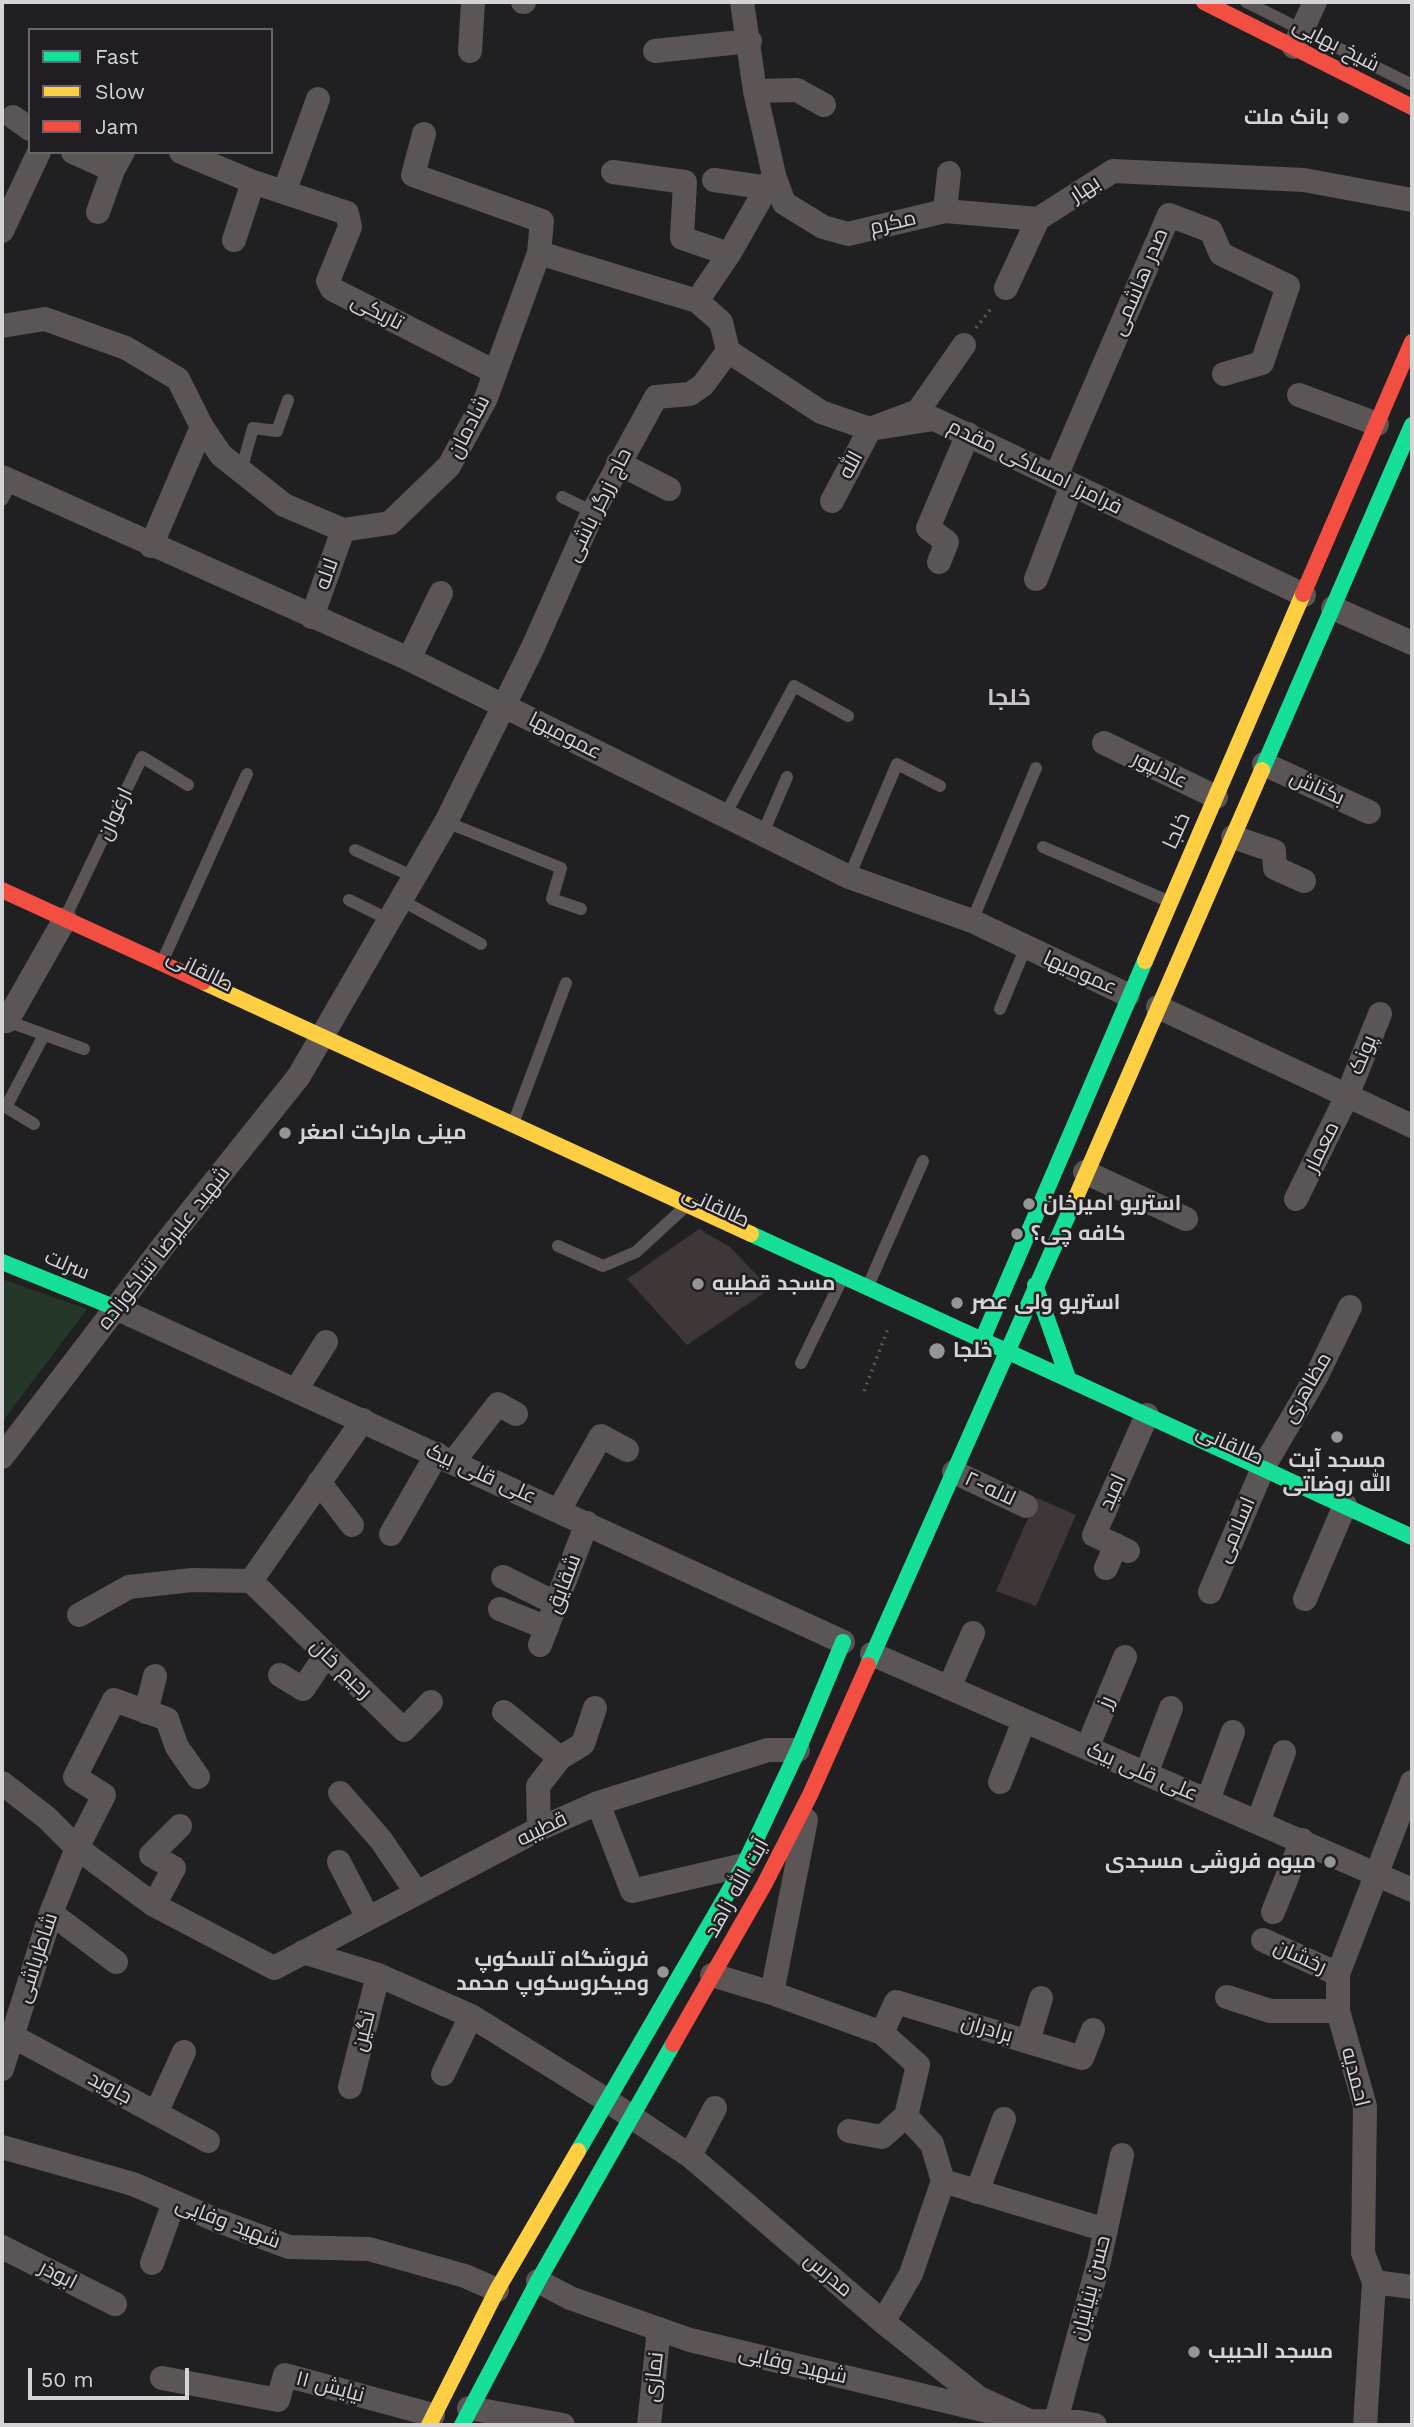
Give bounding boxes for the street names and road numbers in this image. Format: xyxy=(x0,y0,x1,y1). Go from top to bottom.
street label: شیخ بهایی xyxy=(1289,12,1383,78)
street label: بهار xyxy=(1065,170,1105,208)
street label: مکرم xyxy=(867,205,919,241)
street label: صدر هاشمی xyxy=(1106,225,1174,339)
street label: تاریکی xyxy=(347,288,407,336)
street label: شادمان xyxy=(442,391,496,463)
street label: فرامرز امساکی مقدم xyxy=(944,414,1126,520)
street label: حاج زرگر باشی xyxy=(561,444,637,566)
street label: الله xyxy=(833,447,869,483)
street label: لاله xyxy=(310,555,344,593)
street label: عمومیها xyxy=(524,707,606,765)
street label: عادلپور xyxy=(1128,746,1192,794)
street label: بکتاش xyxy=(1286,765,1348,811)
street label: ارغوان xyxy=(92,784,138,844)
street label: خلجا xyxy=(1158,809,1196,853)
street label: طالقانی xyxy=(162,944,238,998)
street label: عمومیها xyxy=(1039,946,1121,1000)
street label: پونک xyxy=(1344,1032,1382,1078)
street label: معمار xyxy=(1299,1118,1345,1176)
street label: شهید علیرضا تنباکوزاده xyxy=(92,1161,236,1335)
street label: طالقانی xyxy=(678,1181,754,1233)
street label: سرلت xyxy=(41,1244,93,1286)
street label: مظاهری xyxy=(1277,1348,1337,1428)
street label: طالقانی xyxy=(1192,1419,1268,1471)
street label: علی قلی بیک xyxy=(422,1438,540,1510)
street label: ۲-لاله xyxy=(961,1466,1019,1512)
street label: امید xyxy=(1094,1470,1132,1514)
street label: اسلامی xyxy=(1211,1493,1261,1567)
street label: شقایق xyxy=(541,1551,587,1617)
street label: رحیم خان xyxy=(305,1633,377,1705)
street label: رز xyxy=(1092,1692,1120,1712)
street label: علی قلی بیک xyxy=(1083,1737,1201,1807)
street label: قطیبه xyxy=(513,1806,571,1852)
street label: آیت الله زاهد xyxy=(699,1834,775,1942)
street label: شاطرباشی xyxy=(11,1910,63,2006)
street label: رخشان xyxy=(1270,1934,1330,1980)
street label: نگین xyxy=(347,2008,381,2054)
street label: برادران xyxy=(958,2010,1016,2048)
street label: احمدیه xyxy=(1335,2045,1375,2109)
street label: جاوید xyxy=(84,2066,136,2110)
street label: شهید وفایی xyxy=(172,2191,284,2255)
street label: حسن بنیانیان xyxy=(1066,2233,1116,2343)
street label: مدرس xyxy=(799,2247,857,2303)
street label: ابوذر xyxy=(35,2255,81,2295)
street label: شهید وفایی xyxy=(736,2340,850,2390)
street label: نمازی xyxy=(639,2351,669,2403)
street label: نیایش ۱۱ xyxy=(293,2366,367,2408)

